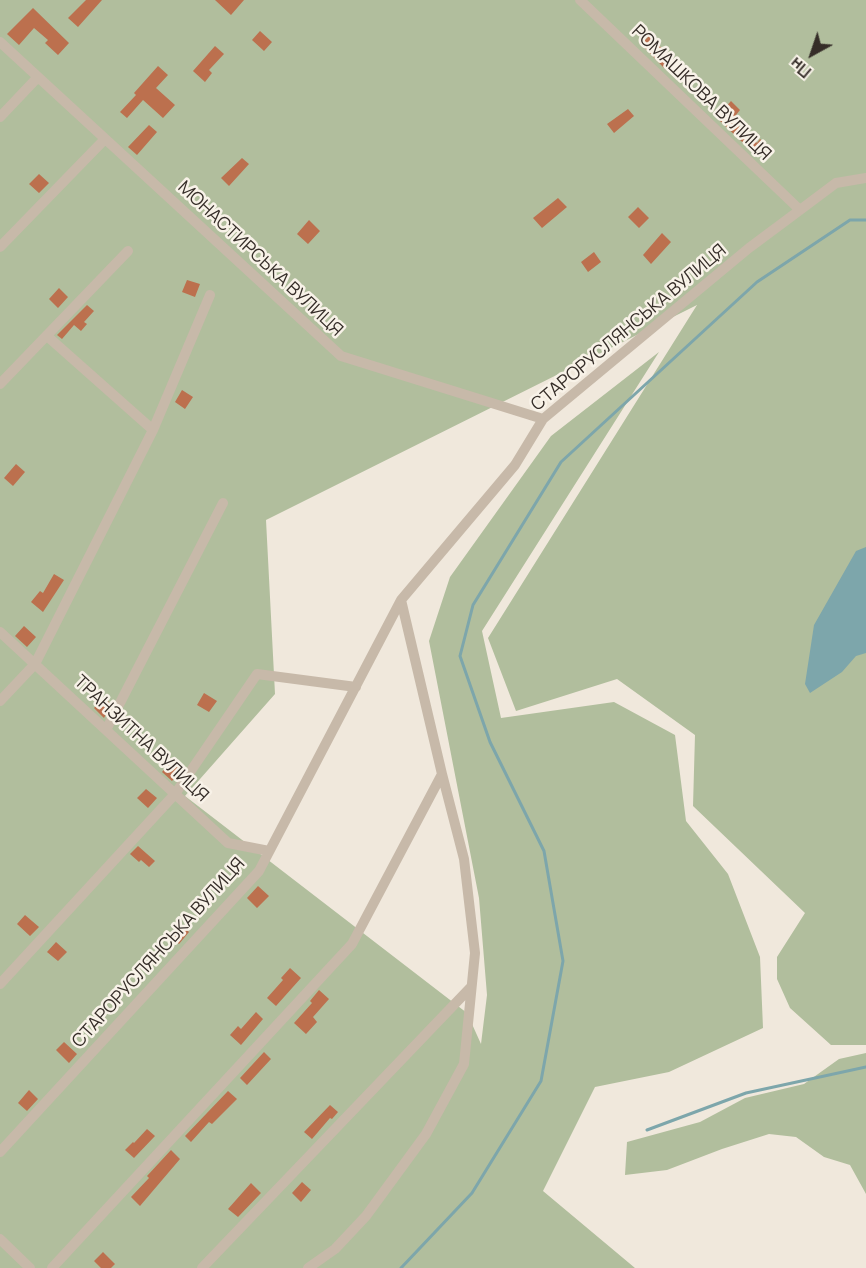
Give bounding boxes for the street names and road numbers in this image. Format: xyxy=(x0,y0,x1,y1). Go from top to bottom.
street label: РОМАШКОВА ВУЛИЦЯ xyxy=(627,21,775,165)
street label: МОНАСТИРСЬКА ВУЛИЦЯ xyxy=(173,177,347,341)
street label: СТАРОРУСЛЯНСЬКА ВУЛИЦЯ xyxy=(527,240,731,416)
street label: ТРАНЗИТНА ВУЛИЦЯ xyxy=(69,671,213,807)
street label: СТАРОРУСЛЯНСЬКА ВУЛИЦЯ xyxy=(68,854,250,1052)

